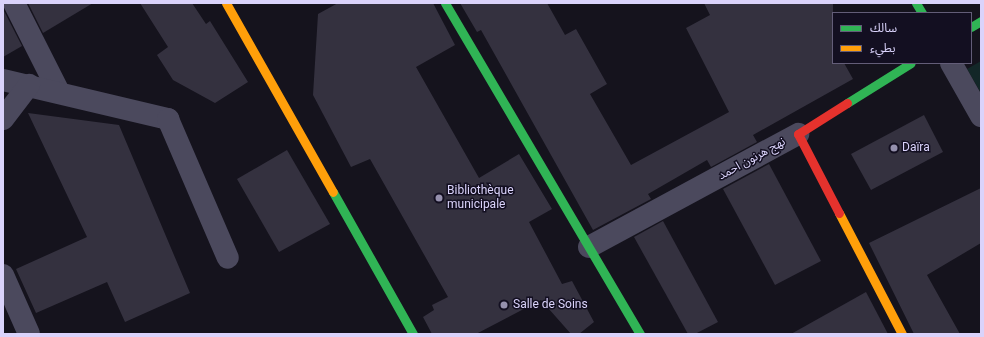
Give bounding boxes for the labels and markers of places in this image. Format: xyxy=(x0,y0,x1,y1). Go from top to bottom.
place label: Daïra xyxy=(902,141,930,155)
marker: Daïra xyxy=(889,143,899,153)
place label: Bibliothèque municipale xyxy=(447,184,514,212)
marker: Bibliothèque municipale xyxy=(434,193,444,203)
place label: Salle de Soins xyxy=(513,298,588,312)
marker: Salle de Soins xyxy=(498,299,510,311)

